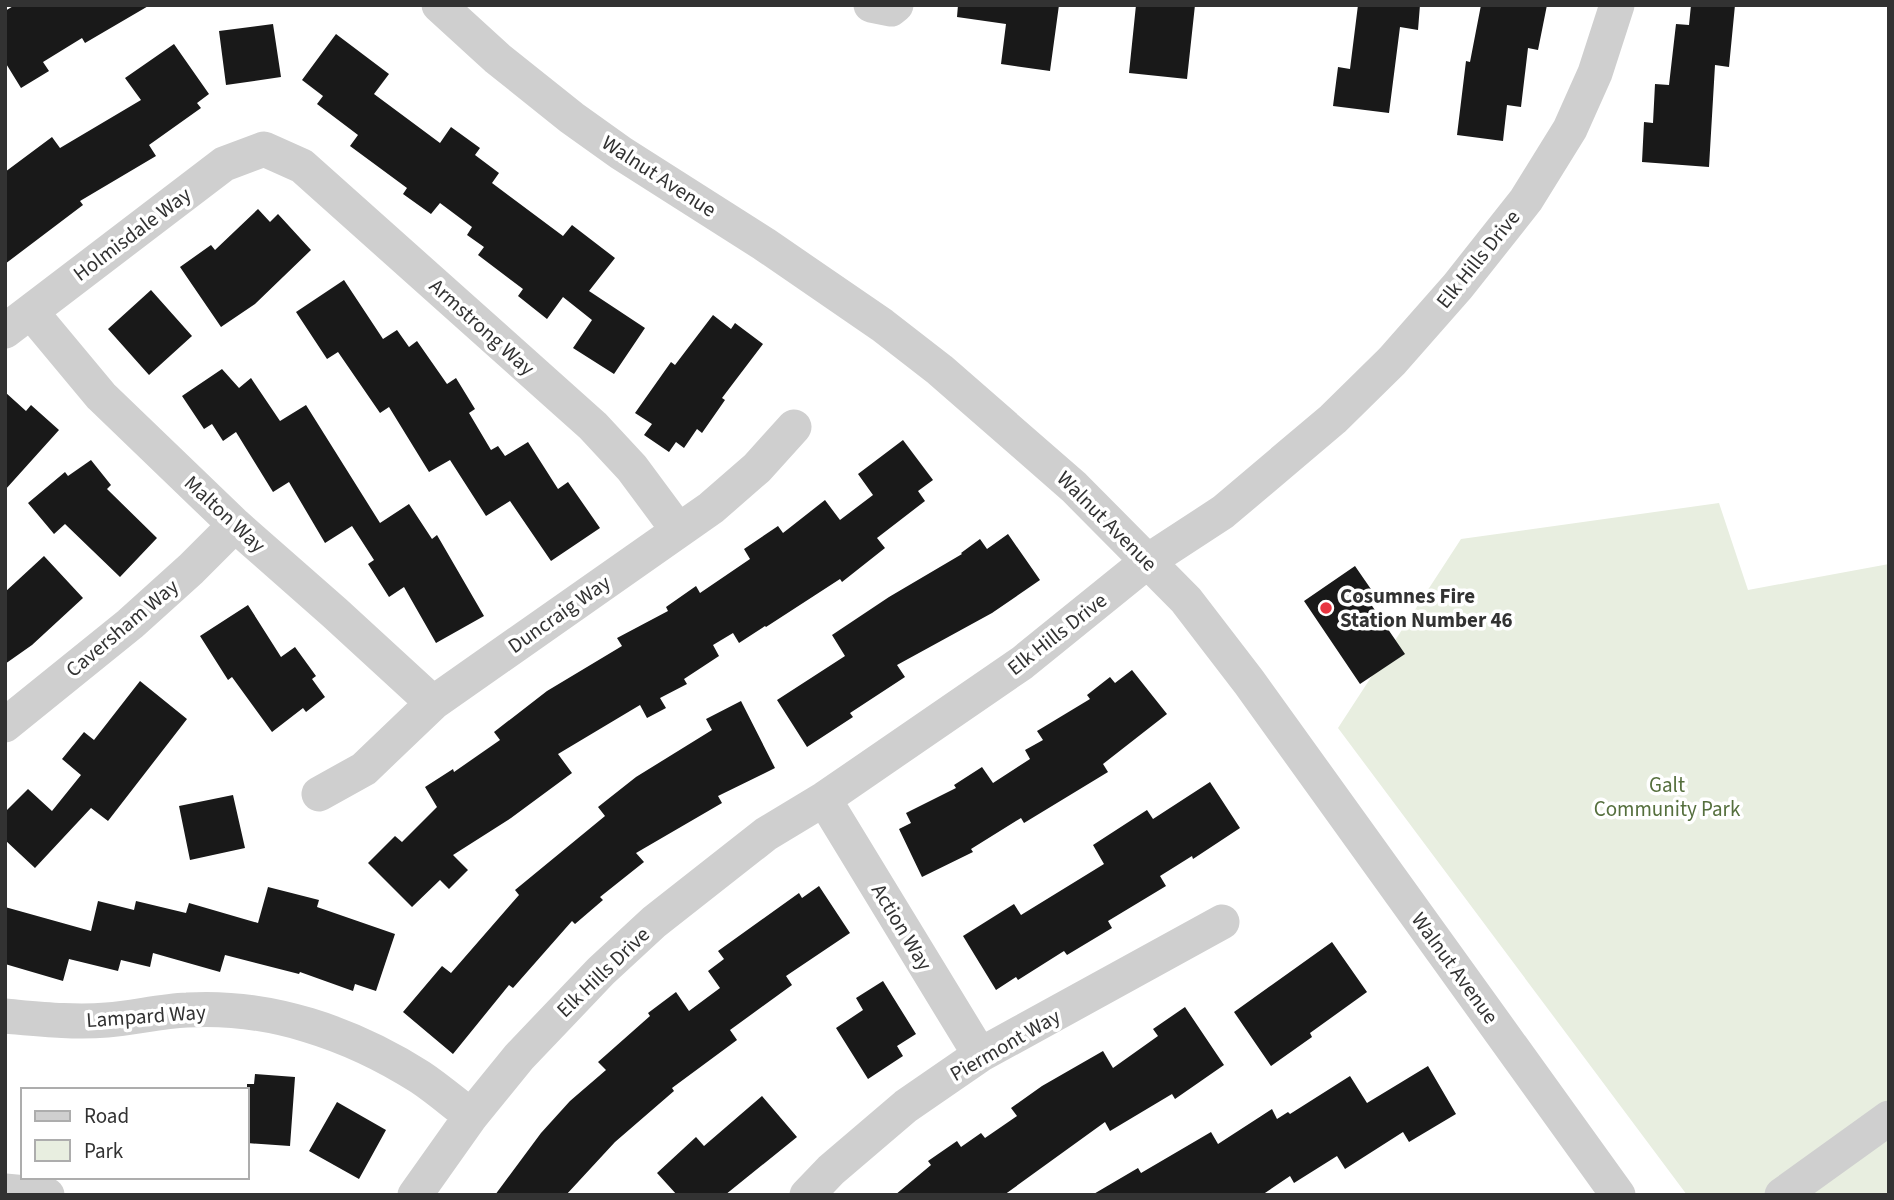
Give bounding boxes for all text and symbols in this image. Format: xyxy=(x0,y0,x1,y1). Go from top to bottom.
street label: Walnut Avenue xyxy=(596,128,722,224)
street label: Holmisdale Way xyxy=(67,180,197,288)
street label: Elk Hills Drive xyxy=(1429,203,1527,315)
street label: Armstrong Way xyxy=(423,271,542,383)
street label: Walnut Avenue xyxy=(1050,464,1164,578)
street label: Malton Way xyxy=(178,468,273,560)
street label: Duncraig Way xyxy=(502,567,617,660)
street label: Caversham Way xyxy=(59,572,185,684)
place label: Cosumnes Fire Station Number 46 xyxy=(1340,581,1513,635)
street label: Elk Hills Drive xyxy=(1001,586,1113,682)
marker: Cosumnes Fire Station Number 46 xyxy=(1318,600,1334,616)
park label: Galt Community Park xyxy=(1594,770,1741,824)
street label: Action Way xyxy=(864,878,940,976)
street label: Walnut Avenue xyxy=(1404,906,1506,1030)
street label: Elk Hills Drive xyxy=(550,920,656,1024)
street label: Lampard Way xyxy=(85,997,207,1035)
street label: Piermont Way xyxy=(944,1001,1066,1089)
legend xyxy=(21,1088,248,1179)
text: Road xyxy=(84,1101,129,1131)
text: Park xyxy=(84,1136,124,1166)

